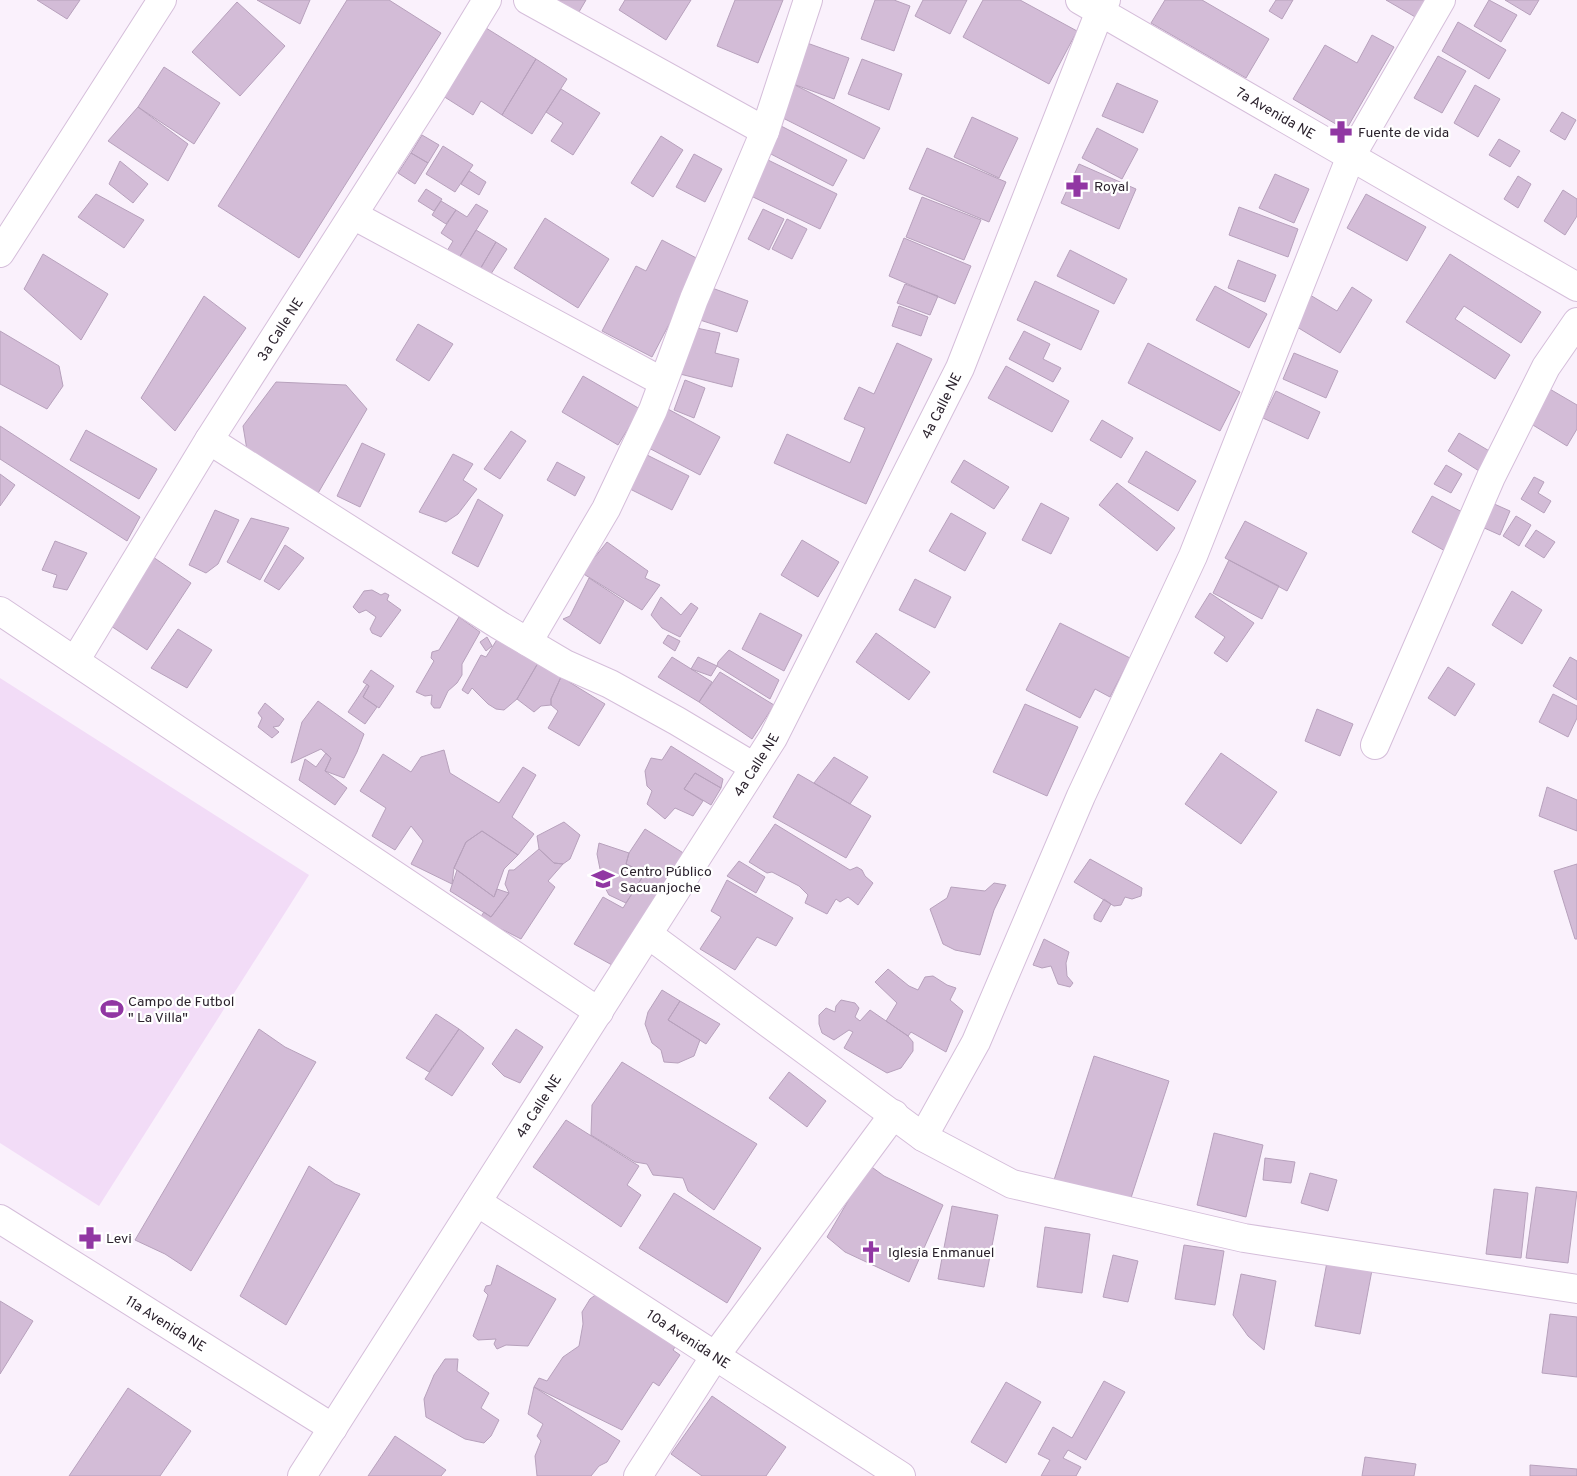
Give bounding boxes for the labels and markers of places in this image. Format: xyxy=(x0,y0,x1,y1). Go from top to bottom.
pharmacy icon: Fuente de vida xyxy=(1328,119,1354,145)
place label: Fuente de vida xyxy=(1358,125,1449,142)
pharmacy icon: Royal xyxy=(1064,173,1090,199)
place label: Royal xyxy=(1094,179,1129,196)
place label: Centro Público Sacuanjoche xyxy=(620,864,712,897)
school or university icon: Centro Público Sacuanjoche xyxy=(590,866,616,892)
place label: Campo de Futbol " La Villa" xyxy=(128,994,234,1027)
sports icon: Campo de Futbol " La Villa" xyxy=(99,996,125,1022)
pharmacy icon: Levi xyxy=(77,1225,103,1251)
place label: Levi xyxy=(106,1231,132,1248)
church icon: Iglesia Enmanuel xyxy=(858,1239,884,1265)
place label: Iglesia Enmanuel xyxy=(888,1245,994,1262)

